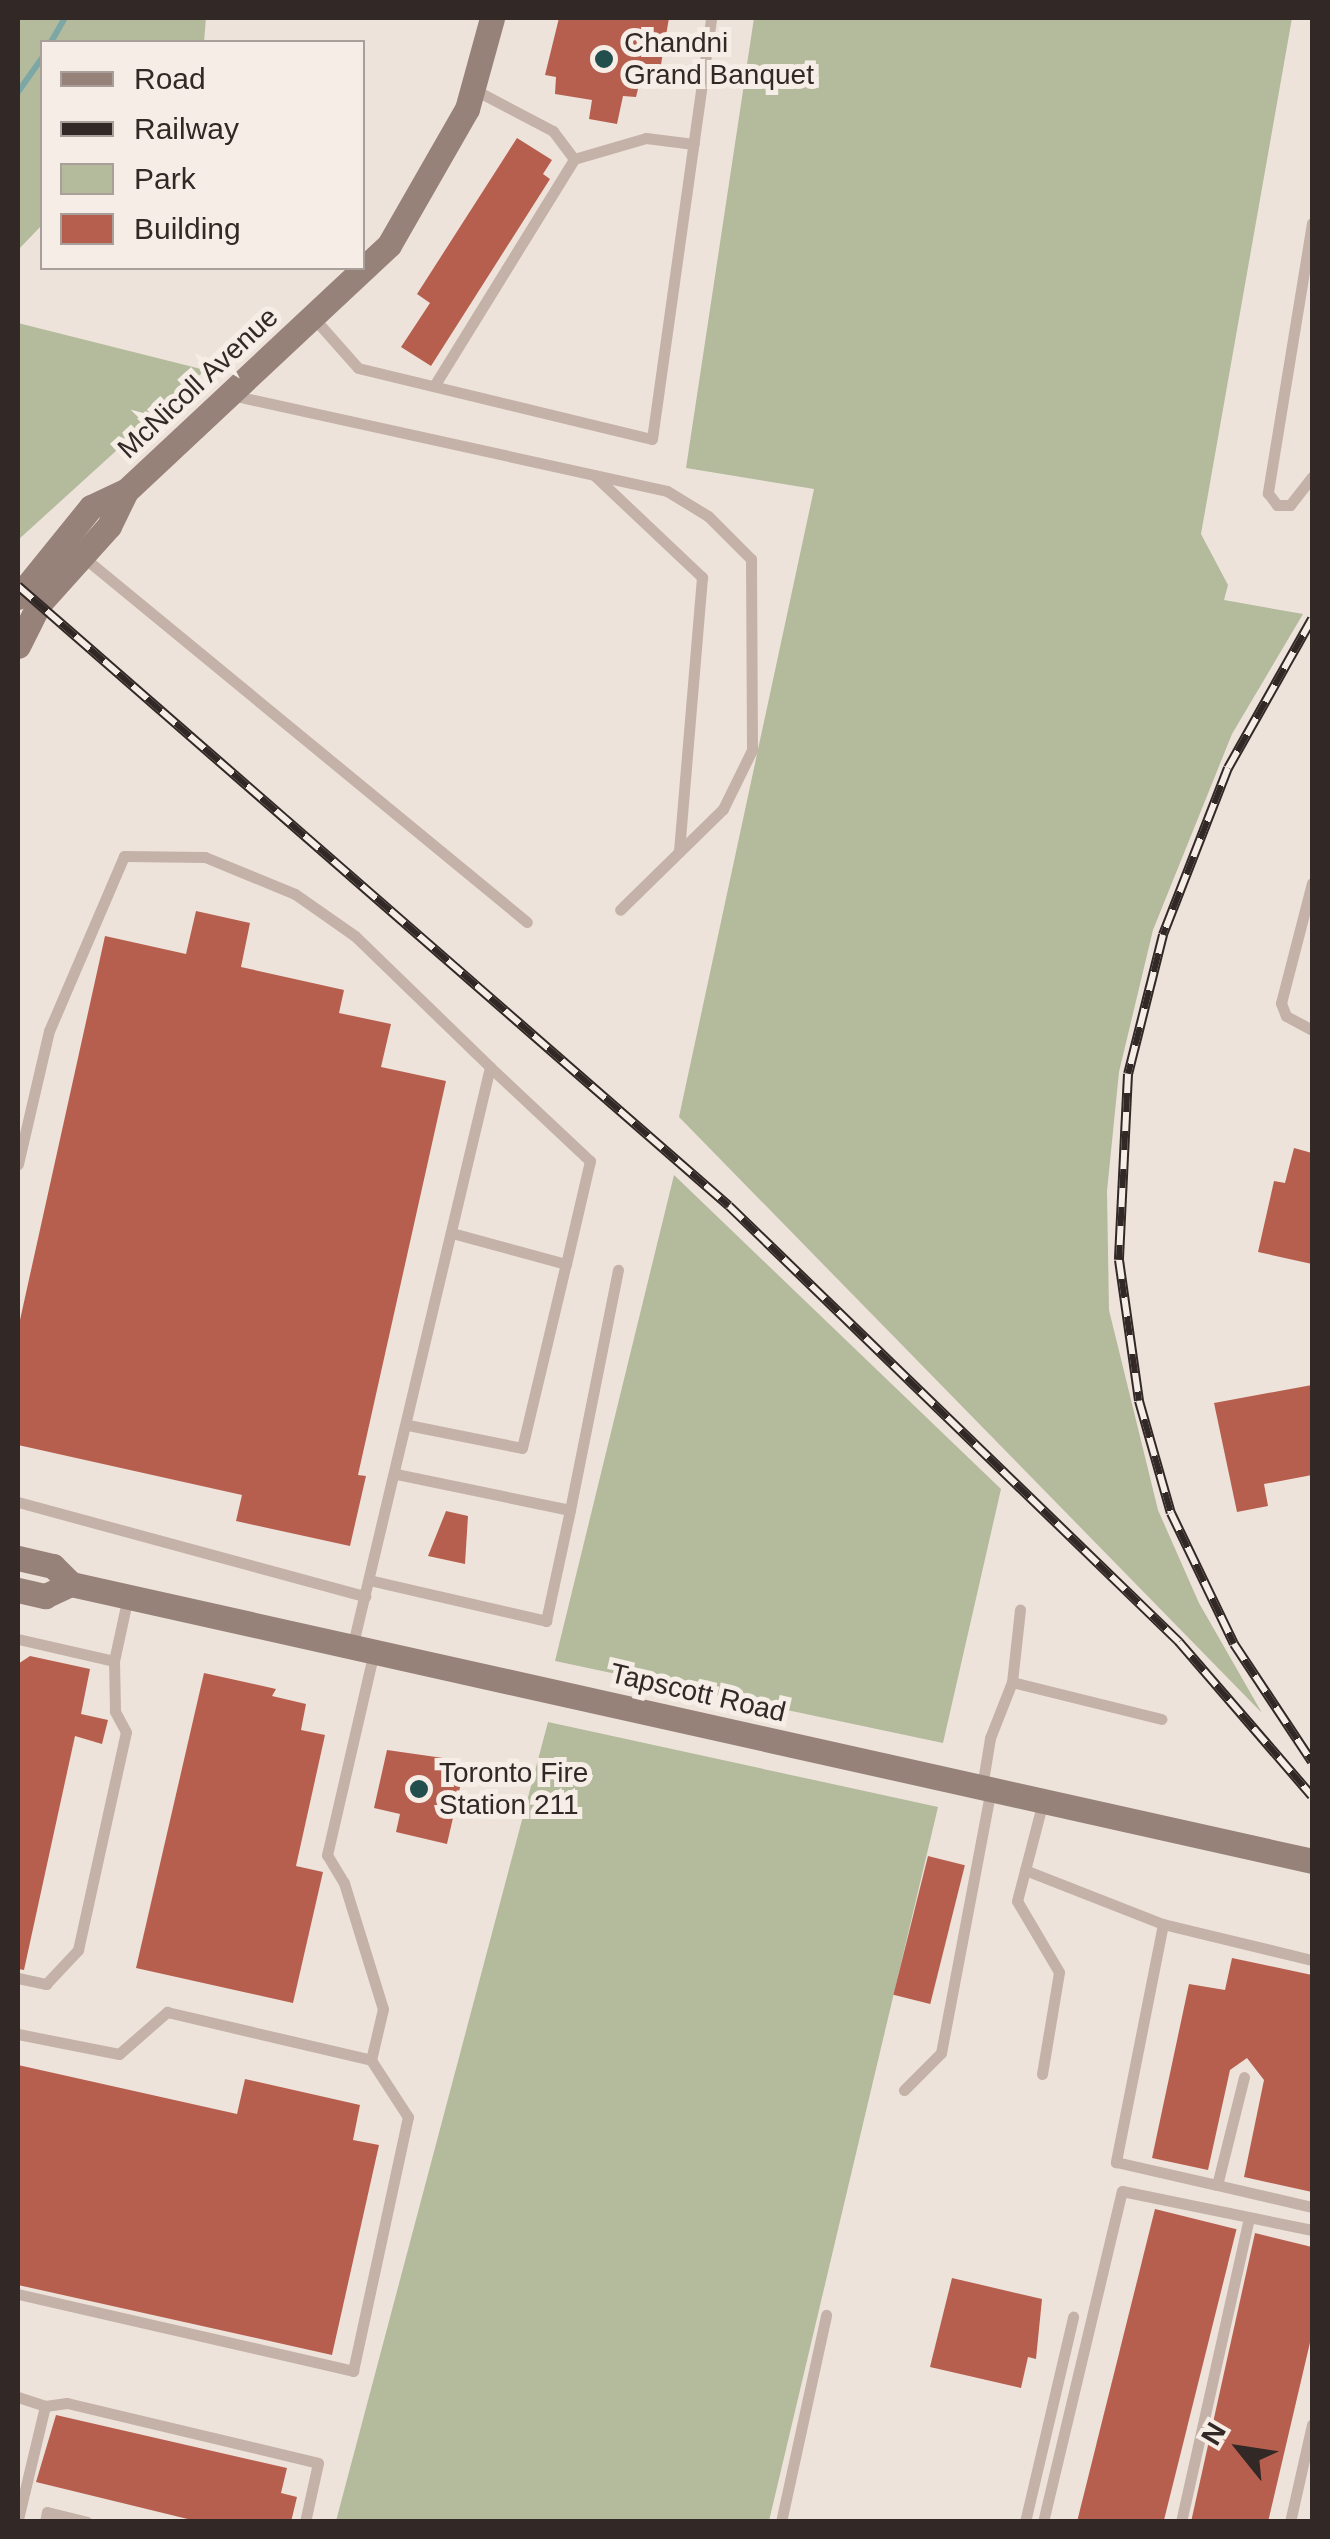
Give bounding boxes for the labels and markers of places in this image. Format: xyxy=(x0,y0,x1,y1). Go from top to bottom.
place label: Chandni Grand Banquet xyxy=(624,26,814,92)
marker: Chandni Grand Banquet xyxy=(593,48,615,70)
place label: Toronto Fire Station 211 xyxy=(439,1756,588,1822)
marker: Toronto Fire Station 211 xyxy=(408,1778,430,1800)

